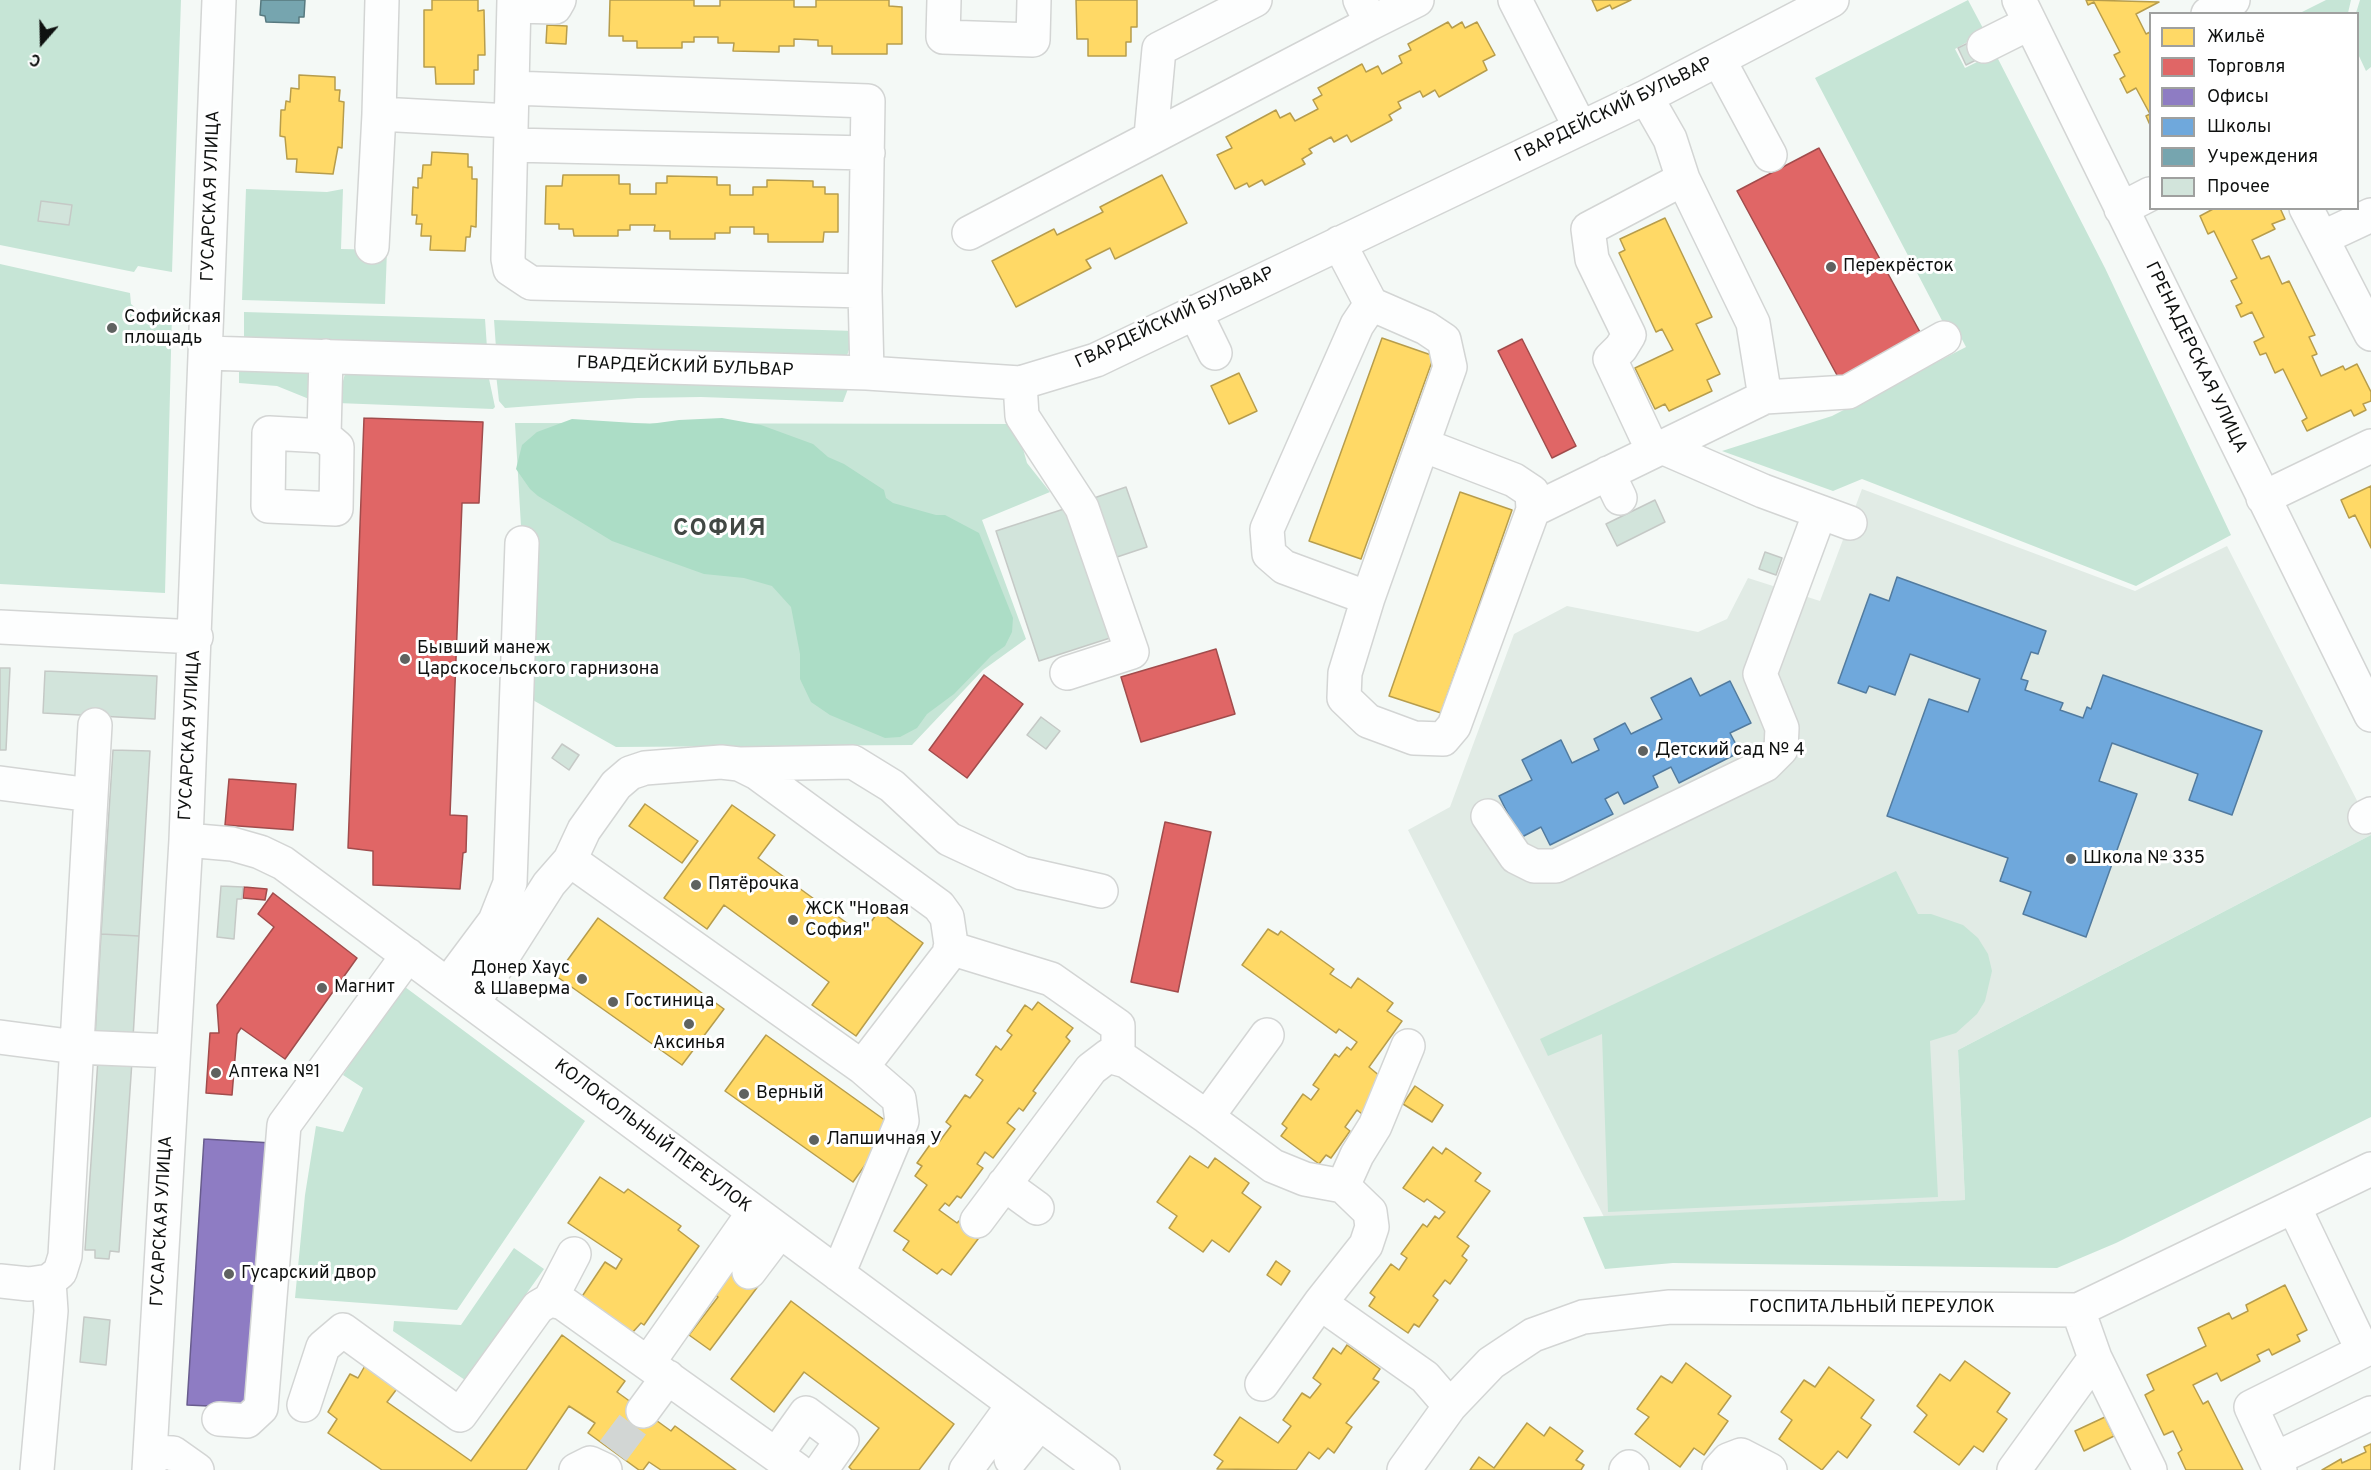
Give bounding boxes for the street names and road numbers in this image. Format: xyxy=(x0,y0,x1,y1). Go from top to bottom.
street label: ГВАРДЕЙСКИЙ БУЛЬВАР xyxy=(1512,54,1716,168)
street label: ГУСАРСКАЯ УЛИЦА xyxy=(198,110,226,282)
street label: ГРЕНАДЕРСКАЯ УЛИЦА xyxy=(2139,259,2251,457)
street label: ГВАРДЕЙСКИЙ БУЛЬВАР xyxy=(1072,263,1278,375)
street label: ГВАРДЕЙСКИЙ БУЛЬВАР xyxy=(576,353,794,383)
street label: ГУСАРСКАЯ УЛИЦА xyxy=(176,649,206,821)
street label: КОЛОКОЛЬНЫЙ ПЕРЕУЛОК xyxy=(549,1056,755,1218)
street label: ГУСАРСКАЯ УЛИЦА xyxy=(148,1135,178,1307)
street label: ГОСПИТАЛЬНЫЙ ПЕРЕУЛОК xyxy=(1749,1297,1995,1319)

